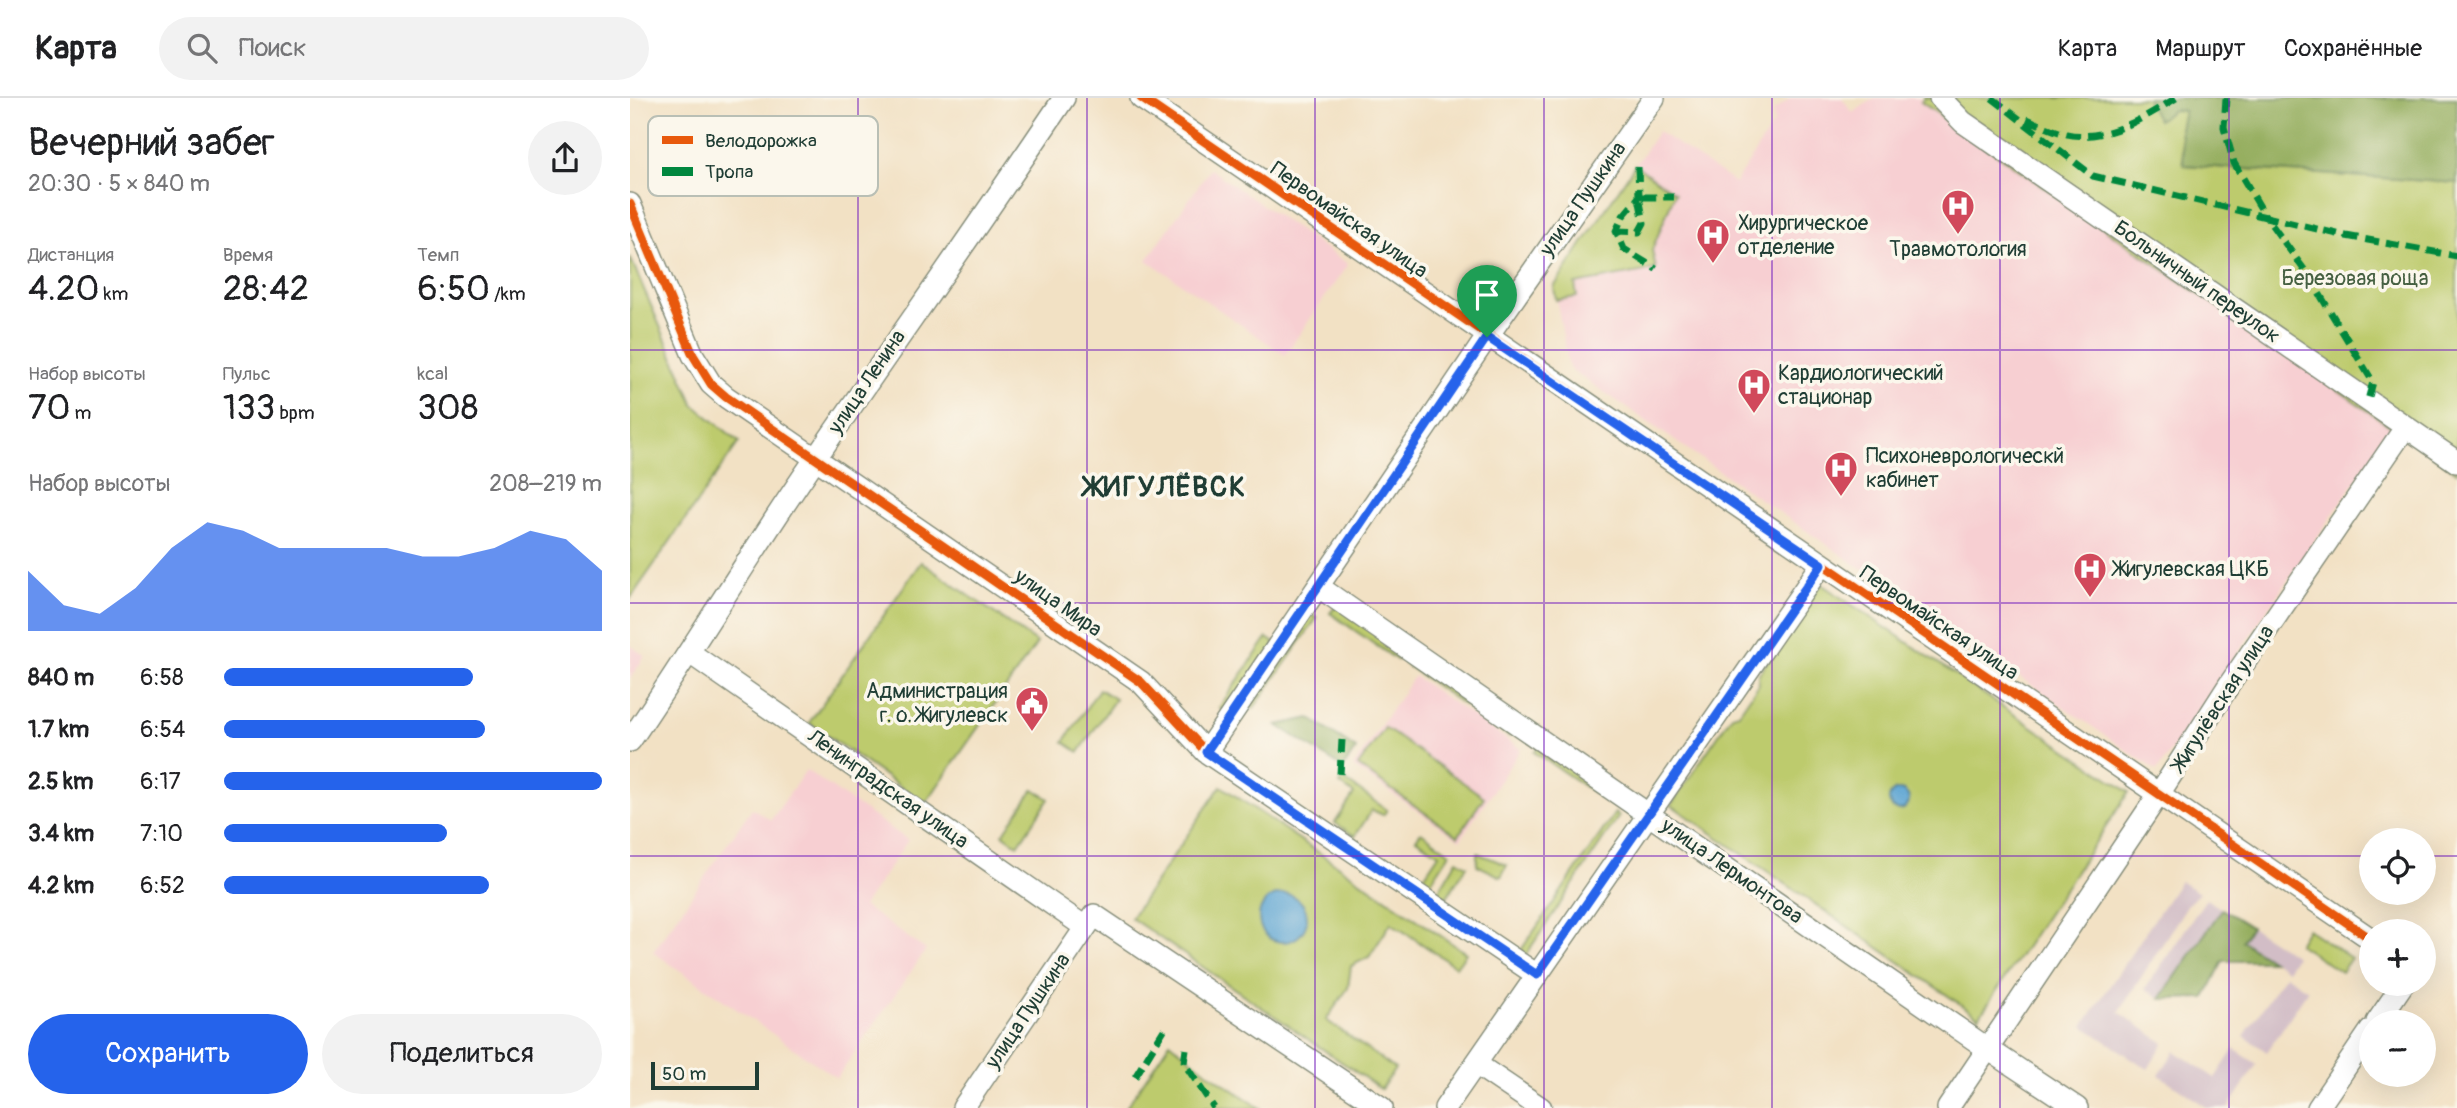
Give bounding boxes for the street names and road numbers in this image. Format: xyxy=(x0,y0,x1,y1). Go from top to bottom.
street label: улица Пушкина xyxy=(1533,136,1632,262)
street label: Первомайская улица xyxy=(1265,156,1433,284)
street label: Больничный переулок xyxy=(2109,214,2286,350)
street label: улица Ленина xyxy=(822,325,912,440)
street label: Первомайская улица xyxy=(1854,560,2024,686)
street label: улица Мира xyxy=(1008,562,1107,643)
street label: Жигулёвская улица xyxy=(2164,620,2280,779)
street label: Ленинградская улица xyxy=(801,723,974,855)
street label: улица Лермонтова xyxy=(1655,811,1808,930)
street label: улица Пушкина xyxy=(979,948,1077,1075)

